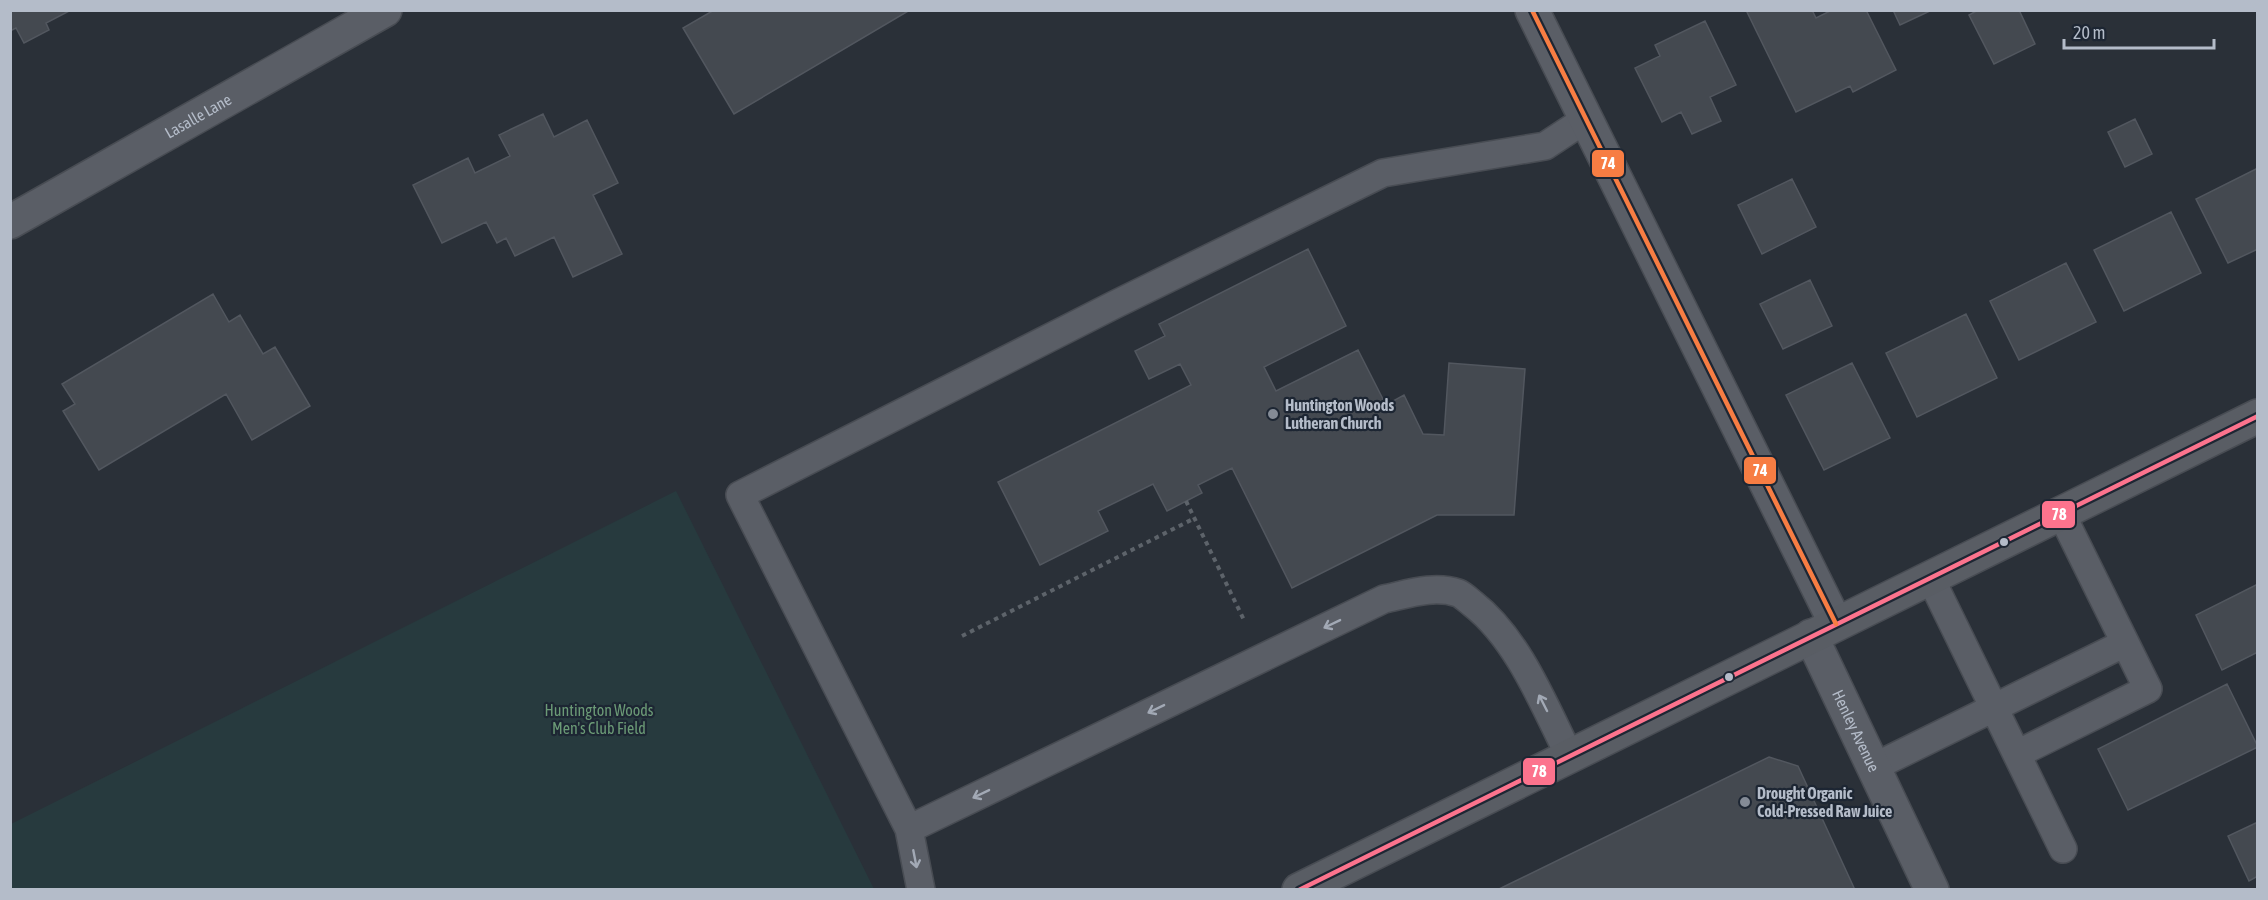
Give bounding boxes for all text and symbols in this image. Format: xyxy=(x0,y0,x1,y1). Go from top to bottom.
scale bar xyxy=(2064,12,2214,50)
text: 20 m xyxy=(2073,22,2105,43)
street label: Lasalle Lane xyxy=(162,90,234,142)
line badge: 74 xyxy=(1591,149,1625,178)
text: 74 xyxy=(1600,154,1616,172)
place label: Huntington Woods Lutheran Church xyxy=(1285,396,1394,432)
marker: Huntington Woods Lutheran Church xyxy=(1266,407,1280,421)
line badge: 74 xyxy=(1743,456,1777,485)
text: 74 xyxy=(1752,461,1768,479)
line badge: 78 xyxy=(2041,500,2076,529)
text: 78 xyxy=(2051,505,2067,523)
unlabelled marker xyxy=(1998,536,2010,548)
one-way arrow xyxy=(1323,619,1341,631)
unlabelled marker xyxy=(1723,671,1735,683)
street label: Henley Avenue xyxy=(1829,687,1883,775)
one-way arrow xyxy=(1537,695,1548,713)
park label: Huntington Woods Men's Club Field xyxy=(544,701,654,737)
one-way arrow xyxy=(1148,704,1166,716)
line badge: 78 xyxy=(1522,757,1556,786)
text: 78 xyxy=(1531,762,1547,780)
place label: Drought Organic Cold-Pressed Raw Juice xyxy=(1757,784,1892,820)
one-way arrow xyxy=(972,789,990,801)
marker: Drought Organic Cold-Pressed Raw Juice xyxy=(1738,795,1752,809)
one-way arrow xyxy=(910,849,921,868)

